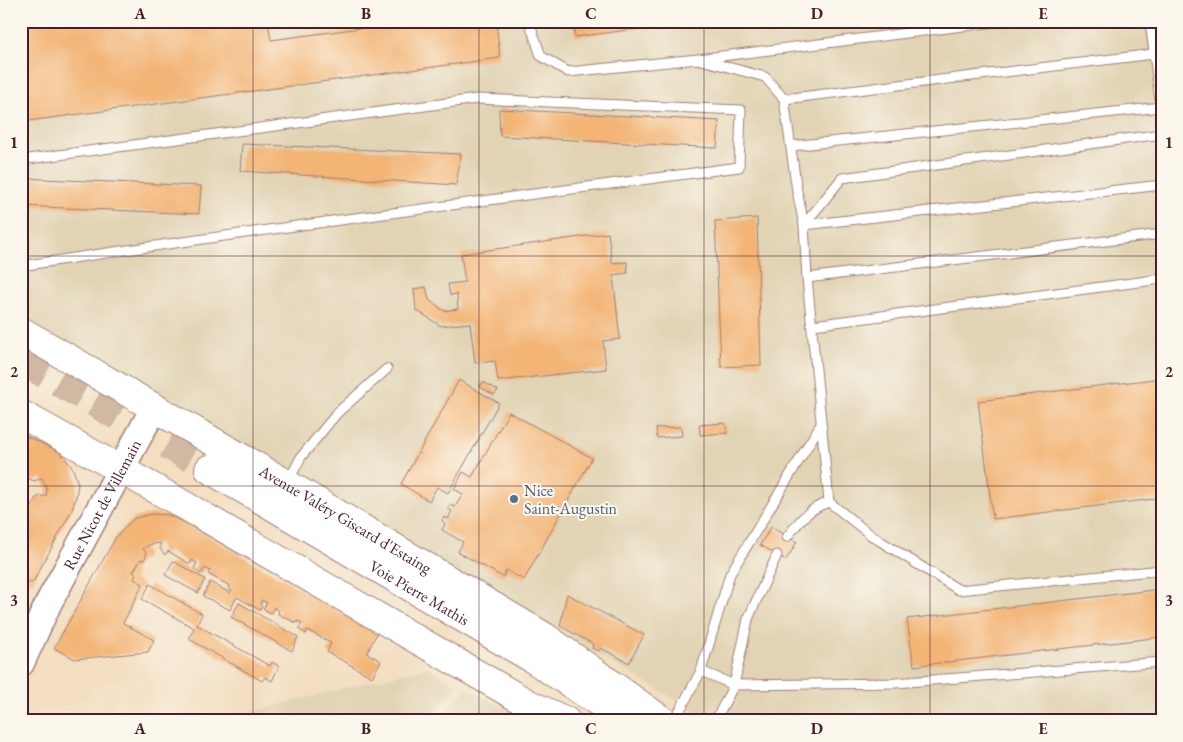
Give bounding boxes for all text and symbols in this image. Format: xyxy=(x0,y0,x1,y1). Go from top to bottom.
text: A xyxy=(133,3,146,24)
text: B xyxy=(361,3,371,24)
text: C xyxy=(585,3,597,24)
text: D xyxy=(811,3,823,24)
text: E xyxy=(1038,3,1048,24)
text: 1 xyxy=(10,132,18,153)
text: 1 xyxy=(1165,132,1173,153)
text: 2 xyxy=(10,361,19,382)
text: 2 xyxy=(1165,361,1174,382)
street label: Rue Nicot de Villemain xyxy=(58,435,146,573)
street label: Avenue Valéry Giscard d'Estaing xyxy=(255,459,436,578)
place label: Nice Saint-Augustin xyxy=(524,480,618,519)
marker: Nice Saint-Augustin xyxy=(508,493,520,505)
street label: Voie Pierre Mathis xyxy=(366,555,473,630)
text: 3 xyxy=(10,590,18,611)
text: 3 xyxy=(1165,590,1173,611)
text: A xyxy=(133,718,146,739)
text: B xyxy=(361,718,371,739)
text: C xyxy=(585,718,597,739)
text: D xyxy=(811,718,823,739)
text: E xyxy=(1038,718,1048,739)

